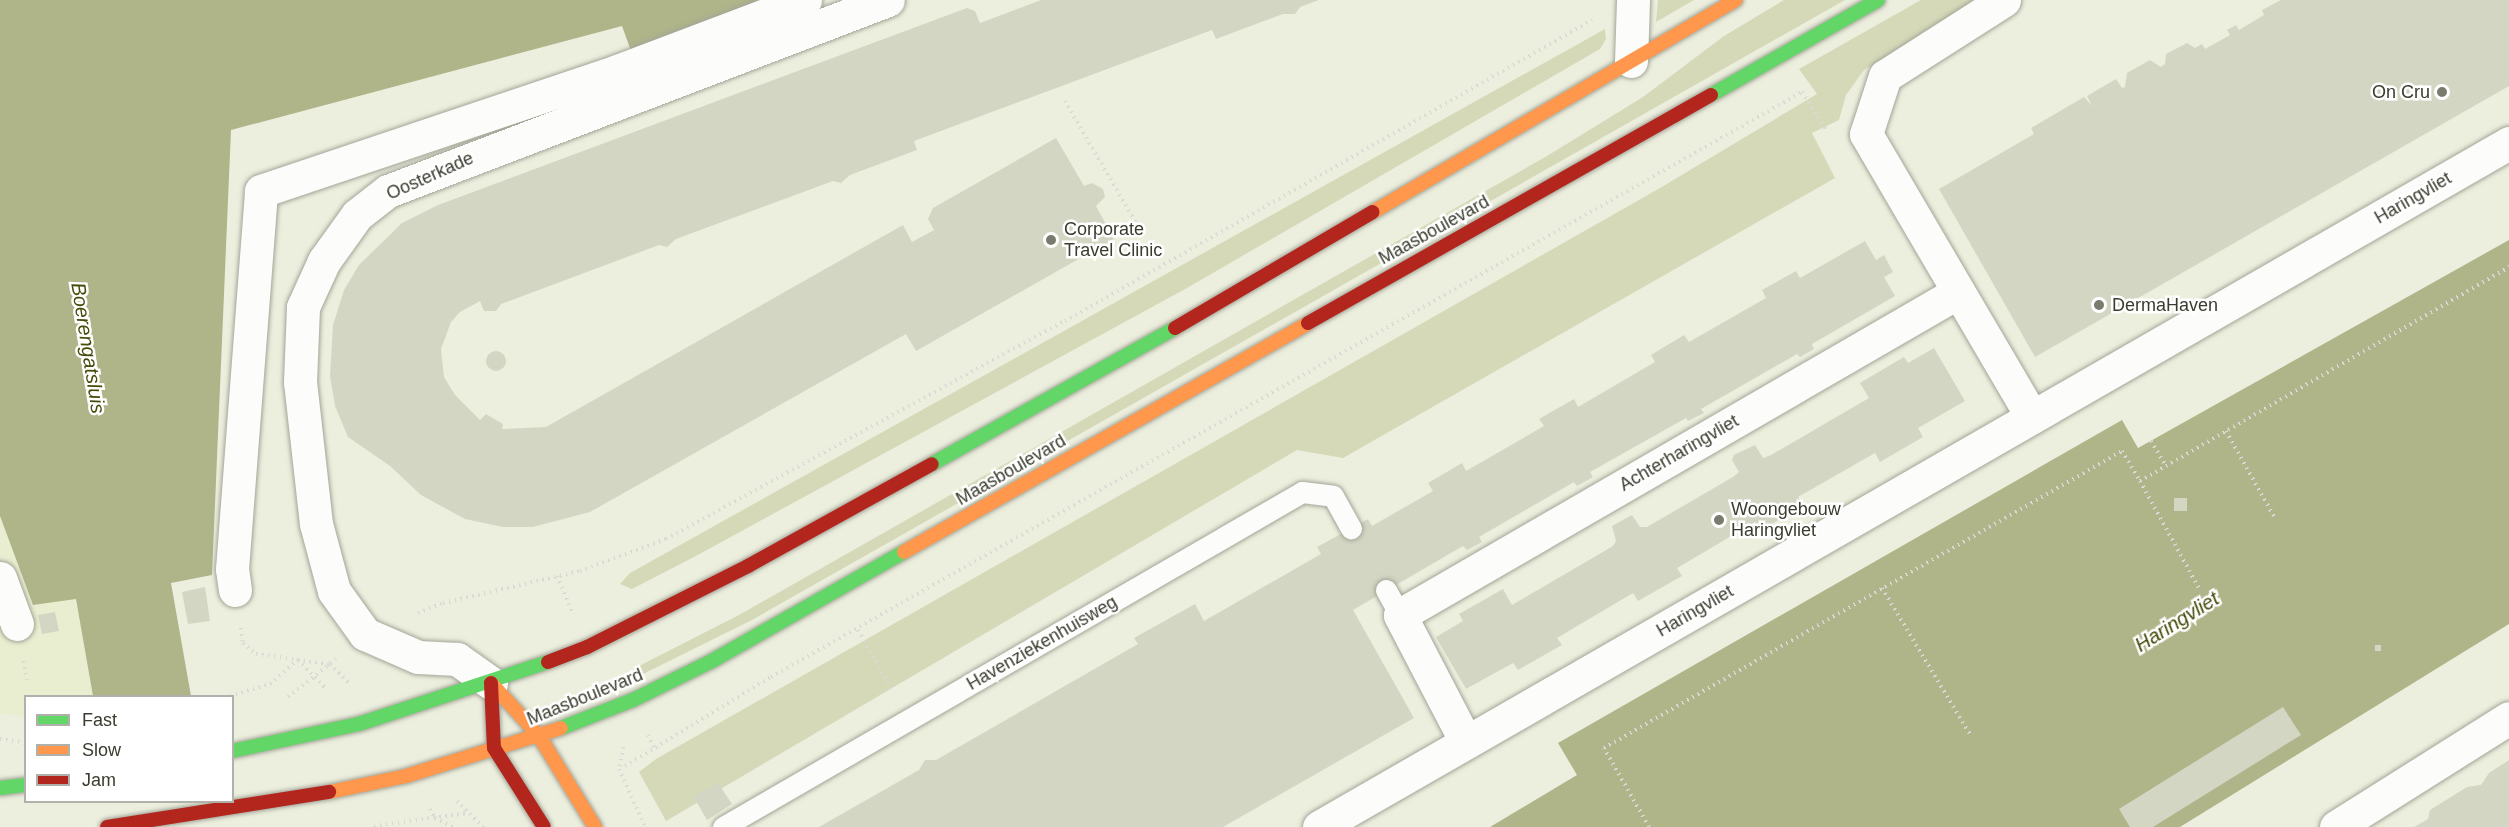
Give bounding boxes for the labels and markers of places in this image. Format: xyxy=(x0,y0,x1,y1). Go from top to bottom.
place label: On Cru xyxy=(2372,81,2430,103)
marker: On Cru xyxy=(2435,85,2449,99)
place label: Corporate Travel Clinic xyxy=(1064,219,1162,262)
marker: Corporate Travel Clinic xyxy=(1042,231,1060,249)
place label: DermaHaven xyxy=(2112,294,2218,316)
marker: DermaHaven xyxy=(2090,296,2108,314)
place label: Woongebouw Haringvliet xyxy=(1731,499,1841,542)
marker: Woongebouw Haringvliet xyxy=(1712,513,1726,527)

